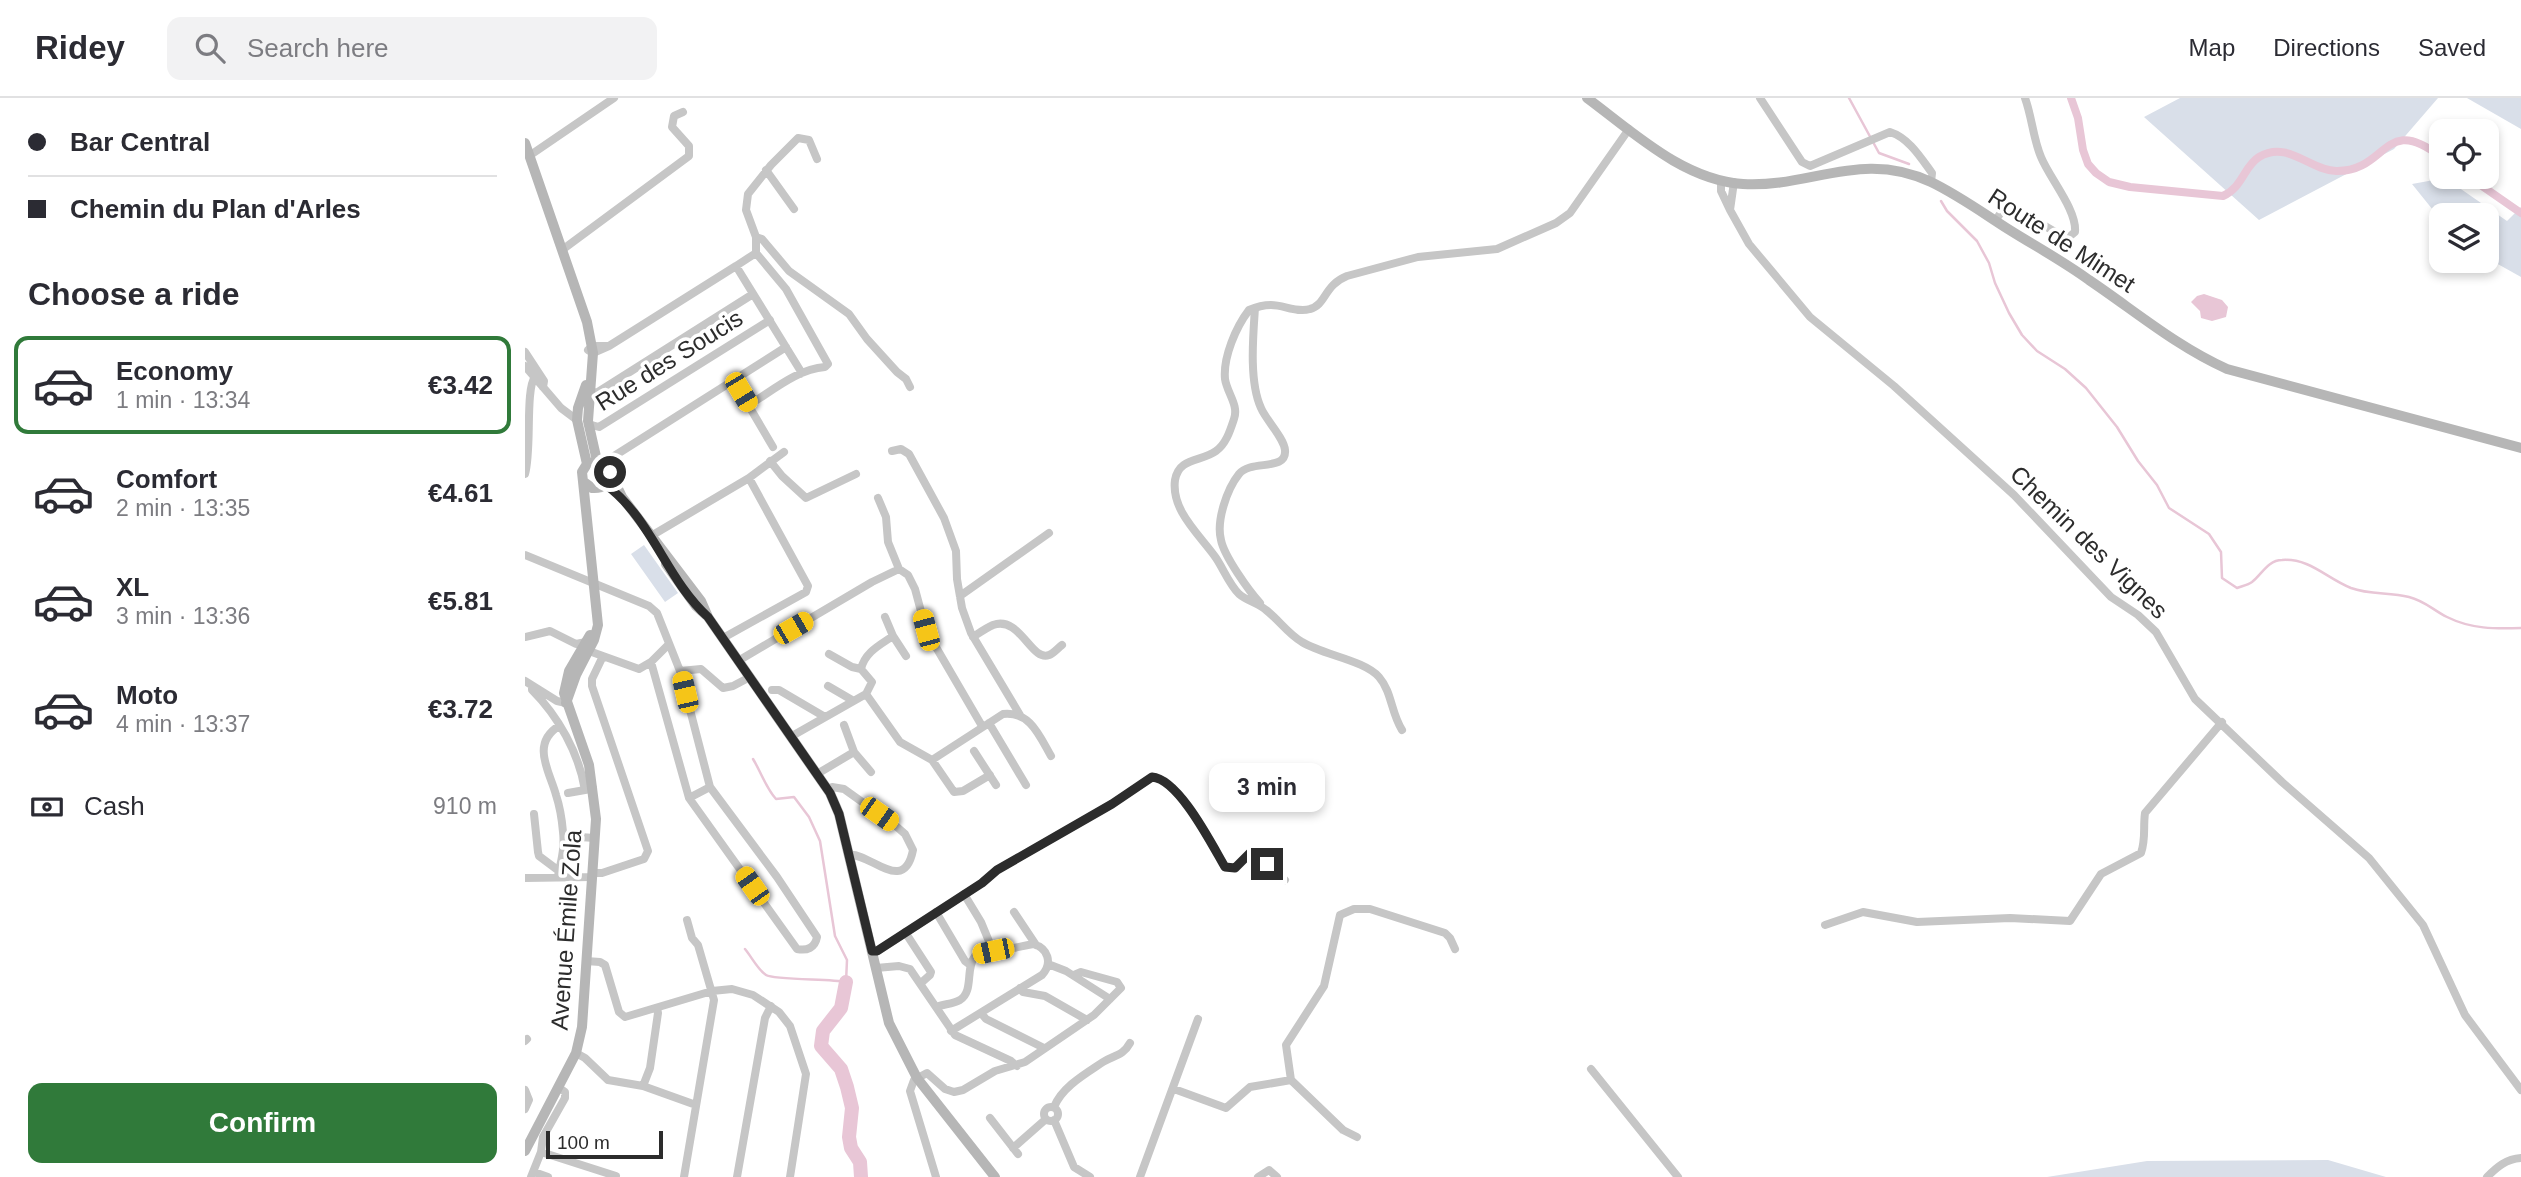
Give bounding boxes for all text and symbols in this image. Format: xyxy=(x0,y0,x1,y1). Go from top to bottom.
search box xyxy=(167,17,657,80)
text: Ridey xyxy=(35,29,125,66)
icon: search xyxy=(191,29,229,67)
text: Search here xyxy=(247,33,389,63)
text: Map xyxy=(2189,34,2235,61)
text: Directions xyxy=(2273,34,2380,61)
text: Saved xyxy=(2418,34,2486,61)
map controls xyxy=(2429,119,2499,273)
button: locate xyxy=(2429,119,2499,189)
text: Bar Central xyxy=(70,127,210,157)
street label: Route de Mimet xyxy=(1984,183,2141,298)
text: Chemin du Plan d'Arles xyxy=(70,194,361,224)
button: layers xyxy=(2429,203,2499,273)
text: Choose a ride xyxy=(28,276,240,312)
street label: Rue des Soucis xyxy=(591,304,747,416)
icon: car xyxy=(32,354,95,417)
text: Economy xyxy=(116,356,233,386)
car xyxy=(722,369,761,415)
text: €3.42 xyxy=(428,370,493,400)
text: 1 min · 13:34 xyxy=(116,387,250,413)
route start xyxy=(594,456,626,488)
street label: Chemin des Vignes xyxy=(2005,460,2173,624)
icon: car xyxy=(32,462,95,525)
text: Comfort xyxy=(116,464,217,494)
text: €4.61 xyxy=(428,478,493,508)
text: 2 min · 13:35 xyxy=(116,495,250,521)
icon: car xyxy=(32,570,95,633)
text: XL xyxy=(116,572,149,602)
text: €5.81 xyxy=(428,586,493,616)
text: 3 min · 13:36 xyxy=(116,603,250,629)
car xyxy=(911,607,942,653)
car xyxy=(770,608,817,648)
car xyxy=(671,669,700,715)
icon: car xyxy=(32,678,95,741)
text: Moto xyxy=(116,680,178,710)
text: €3.72 xyxy=(428,694,493,724)
text: 4 min · 13:37 xyxy=(116,711,250,737)
callout: 3 min xyxy=(1209,762,1325,812)
text: 3 min xyxy=(1237,774,1297,800)
icon: cash xyxy=(28,788,66,826)
text: Cash xyxy=(84,791,145,821)
text: 910 m xyxy=(433,793,497,819)
car xyxy=(856,793,903,835)
street label: Avenue Émile Zola xyxy=(546,828,587,1031)
route end xyxy=(1251,848,1283,880)
car xyxy=(732,863,773,909)
car xyxy=(971,936,1016,966)
button: Confirm xyxy=(28,1083,497,1163)
scale bar xyxy=(546,1128,663,1160)
text: 100 m xyxy=(557,1132,610,1153)

